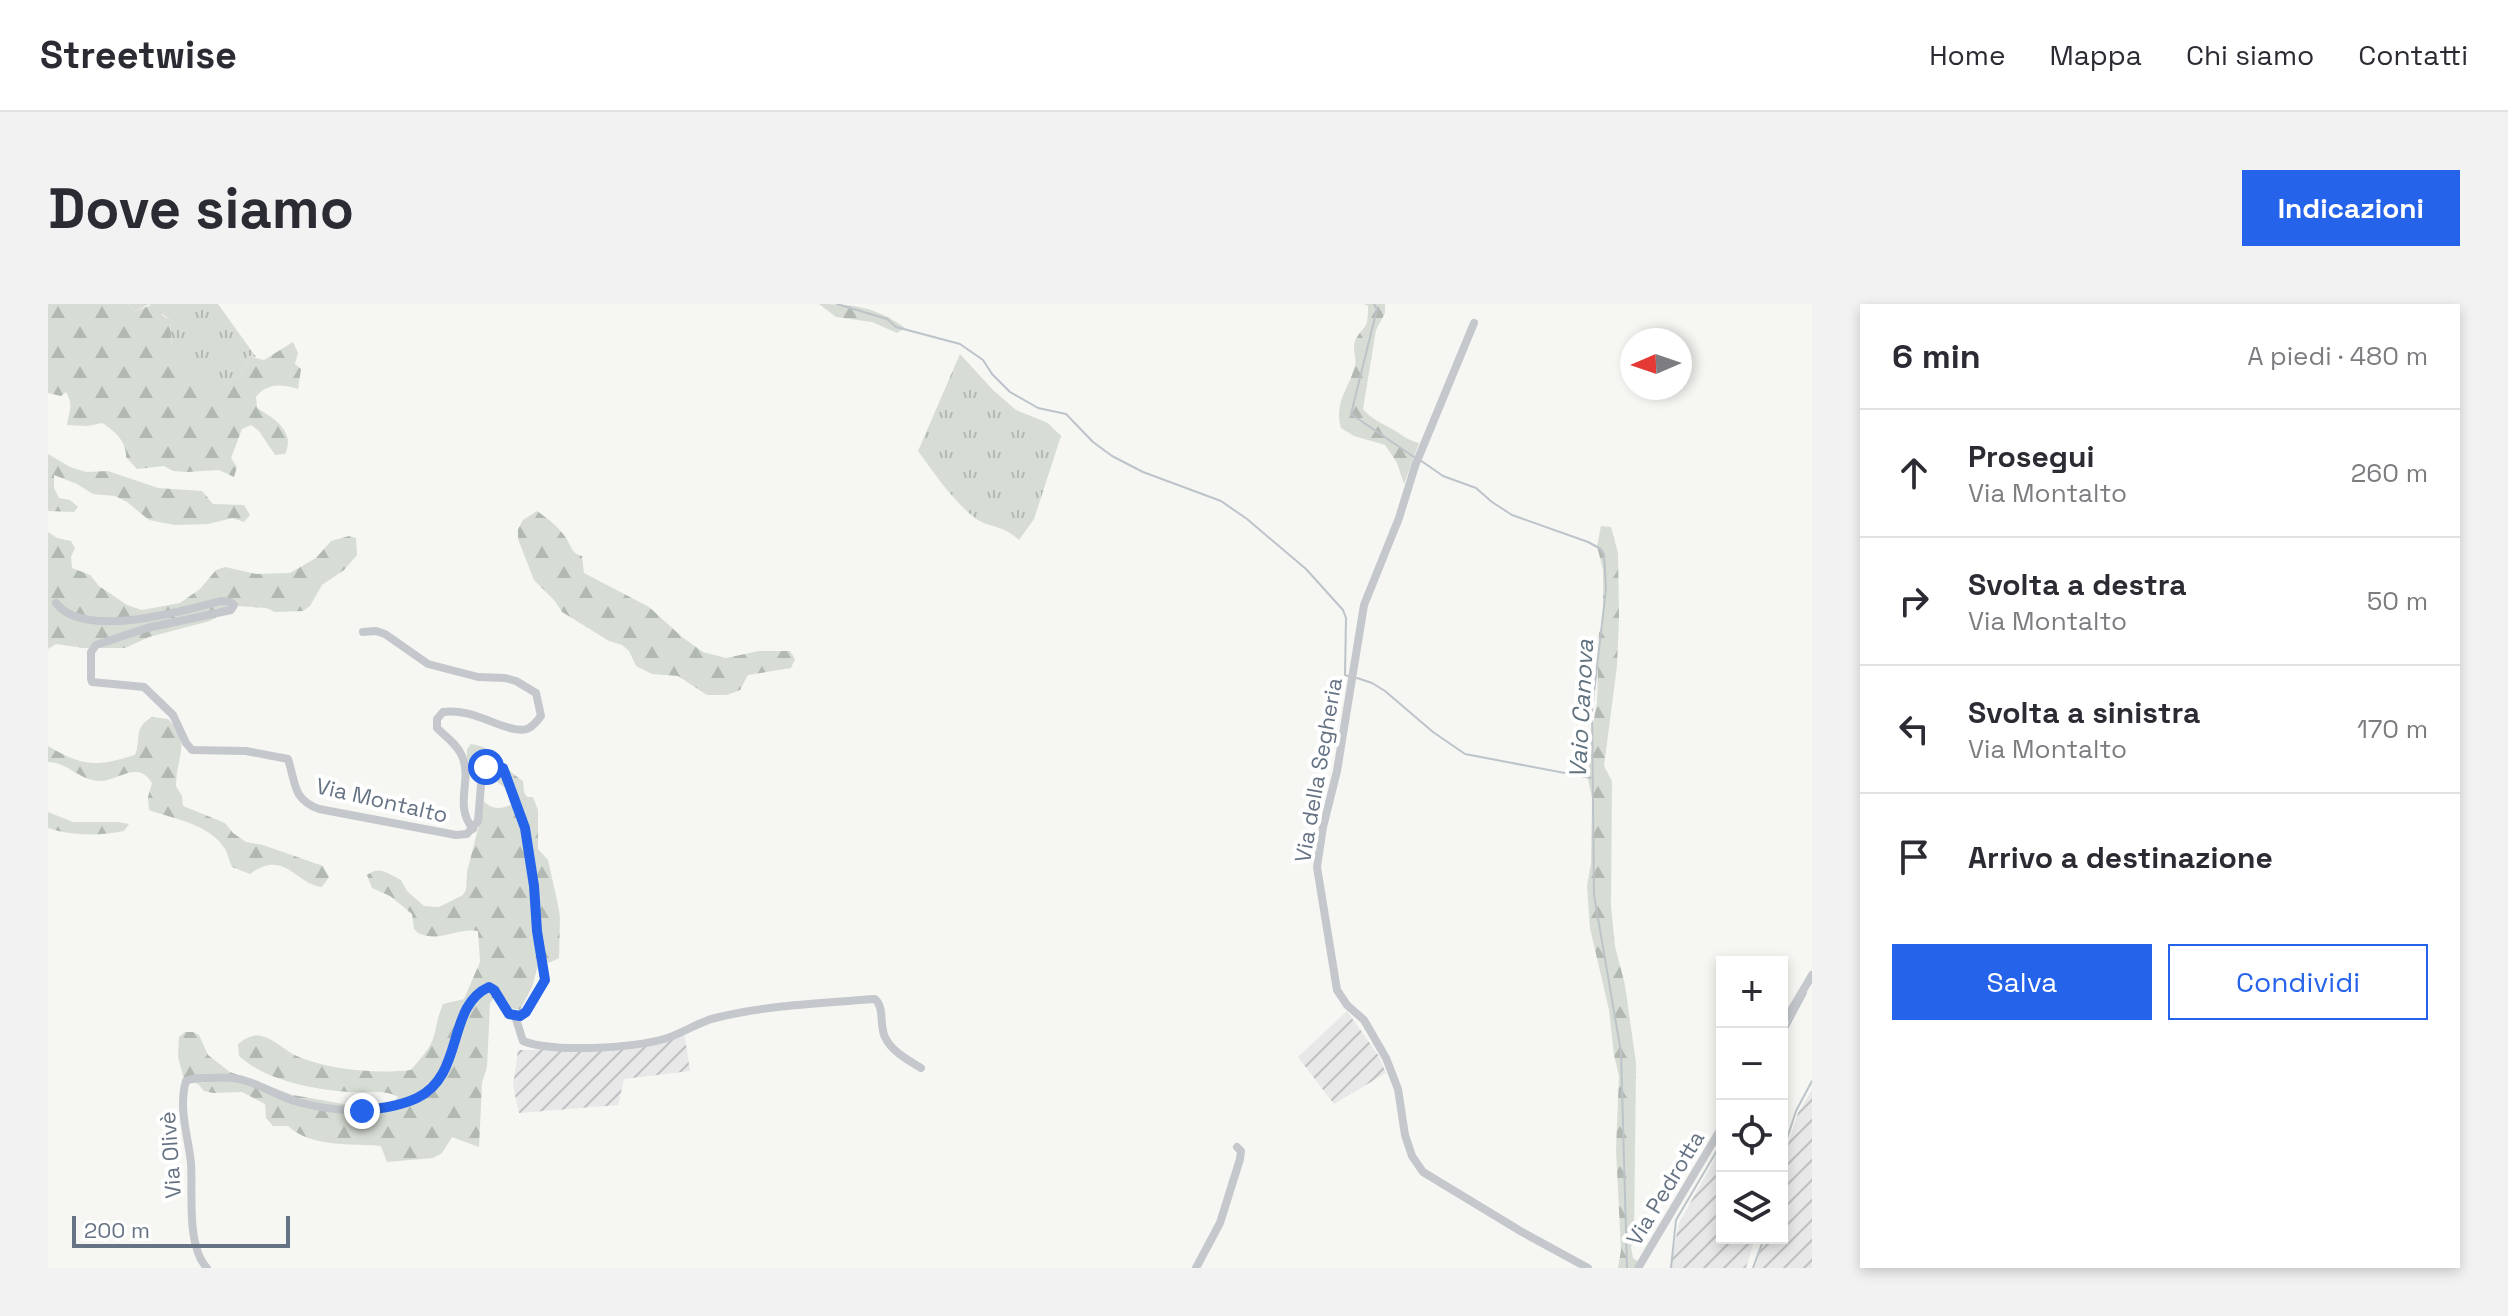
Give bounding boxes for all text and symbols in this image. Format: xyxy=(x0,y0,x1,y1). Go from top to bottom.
text: Streetwise xyxy=(40,31,237,79)
text: Home xyxy=(1929,37,2005,73)
text: Mappa xyxy=(2049,37,2142,73)
text: Chi siamo xyxy=(2186,37,2314,73)
text: Contatti xyxy=(2358,37,2468,73)
button: Indicazioni xyxy=(2242,170,2460,246)
text: Dove siamo xyxy=(48,173,354,244)
north arrow xyxy=(1620,328,1692,400)
text: 6 min xyxy=(1892,335,1981,378)
text: A piedi · 480 m xyxy=(2247,339,2428,373)
text: Prosegui xyxy=(1968,437,2094,476)
icon: ahead xyxy=(1892,451,1936,495)
text: 260 m xyxy=(2351,456,2428,490)
text: Via Montalto xyxy=(1968,476,2127,510)
text: Svolta a destra xyxy=(1968,565,2187,604)
icon: right xyxy=(1892,579,1936,623)
text: 50 m xyxy=(2367,584,2428,618)
text: Via Montalto xyxy=(1968,604,2127,638)
water label: Vaio Canova xyxy=(1562,638,1600,779)
street label: Via della Segheria xyxy=(1288,675,1348,865)
text: Svolta a sinistra xyxy=(1968,693,2200,732)
icon: left xyxy=(1892,707,1936,751)
text: 170 m xyxy=(2357,712,2428,746)
text: Via Montalto xyxy=(1968,732,2127,766)
route start xyxy=(468,749,504,785)
street label: Via Montalto xyxy=(313,771,451,829)
icon: arrive xyxy=(1892,835,1936,879)
text: Arrivo a destinazione xyxy=(1968,838,2273,877)
button: Salva xyxy=(1892,944,2152,1020)
button: Condividi xyxy=(2168,944,2428,1020)
map controls xyxy=(1716,956,1788,1244)
button: + xyxy=(1716,956,1788,1028)
button: − xyxy=(1716,1028,1788,1100)
route end xyxy=(344,1093,380,1129)
button: locate xyxy=(1716,1100,1788,1172)
street label: Via Olivè xyxy=(153,1111,187,1199)
street label: Via Pedrotta xyxy=(1620,1125,1710,1250)
button: layers xyxy=(1716,1172,1788,1244)
scale bar xyxy=(72,1212,290,1248)
text: 200 m xyxy=(84,1216,150,1244)

